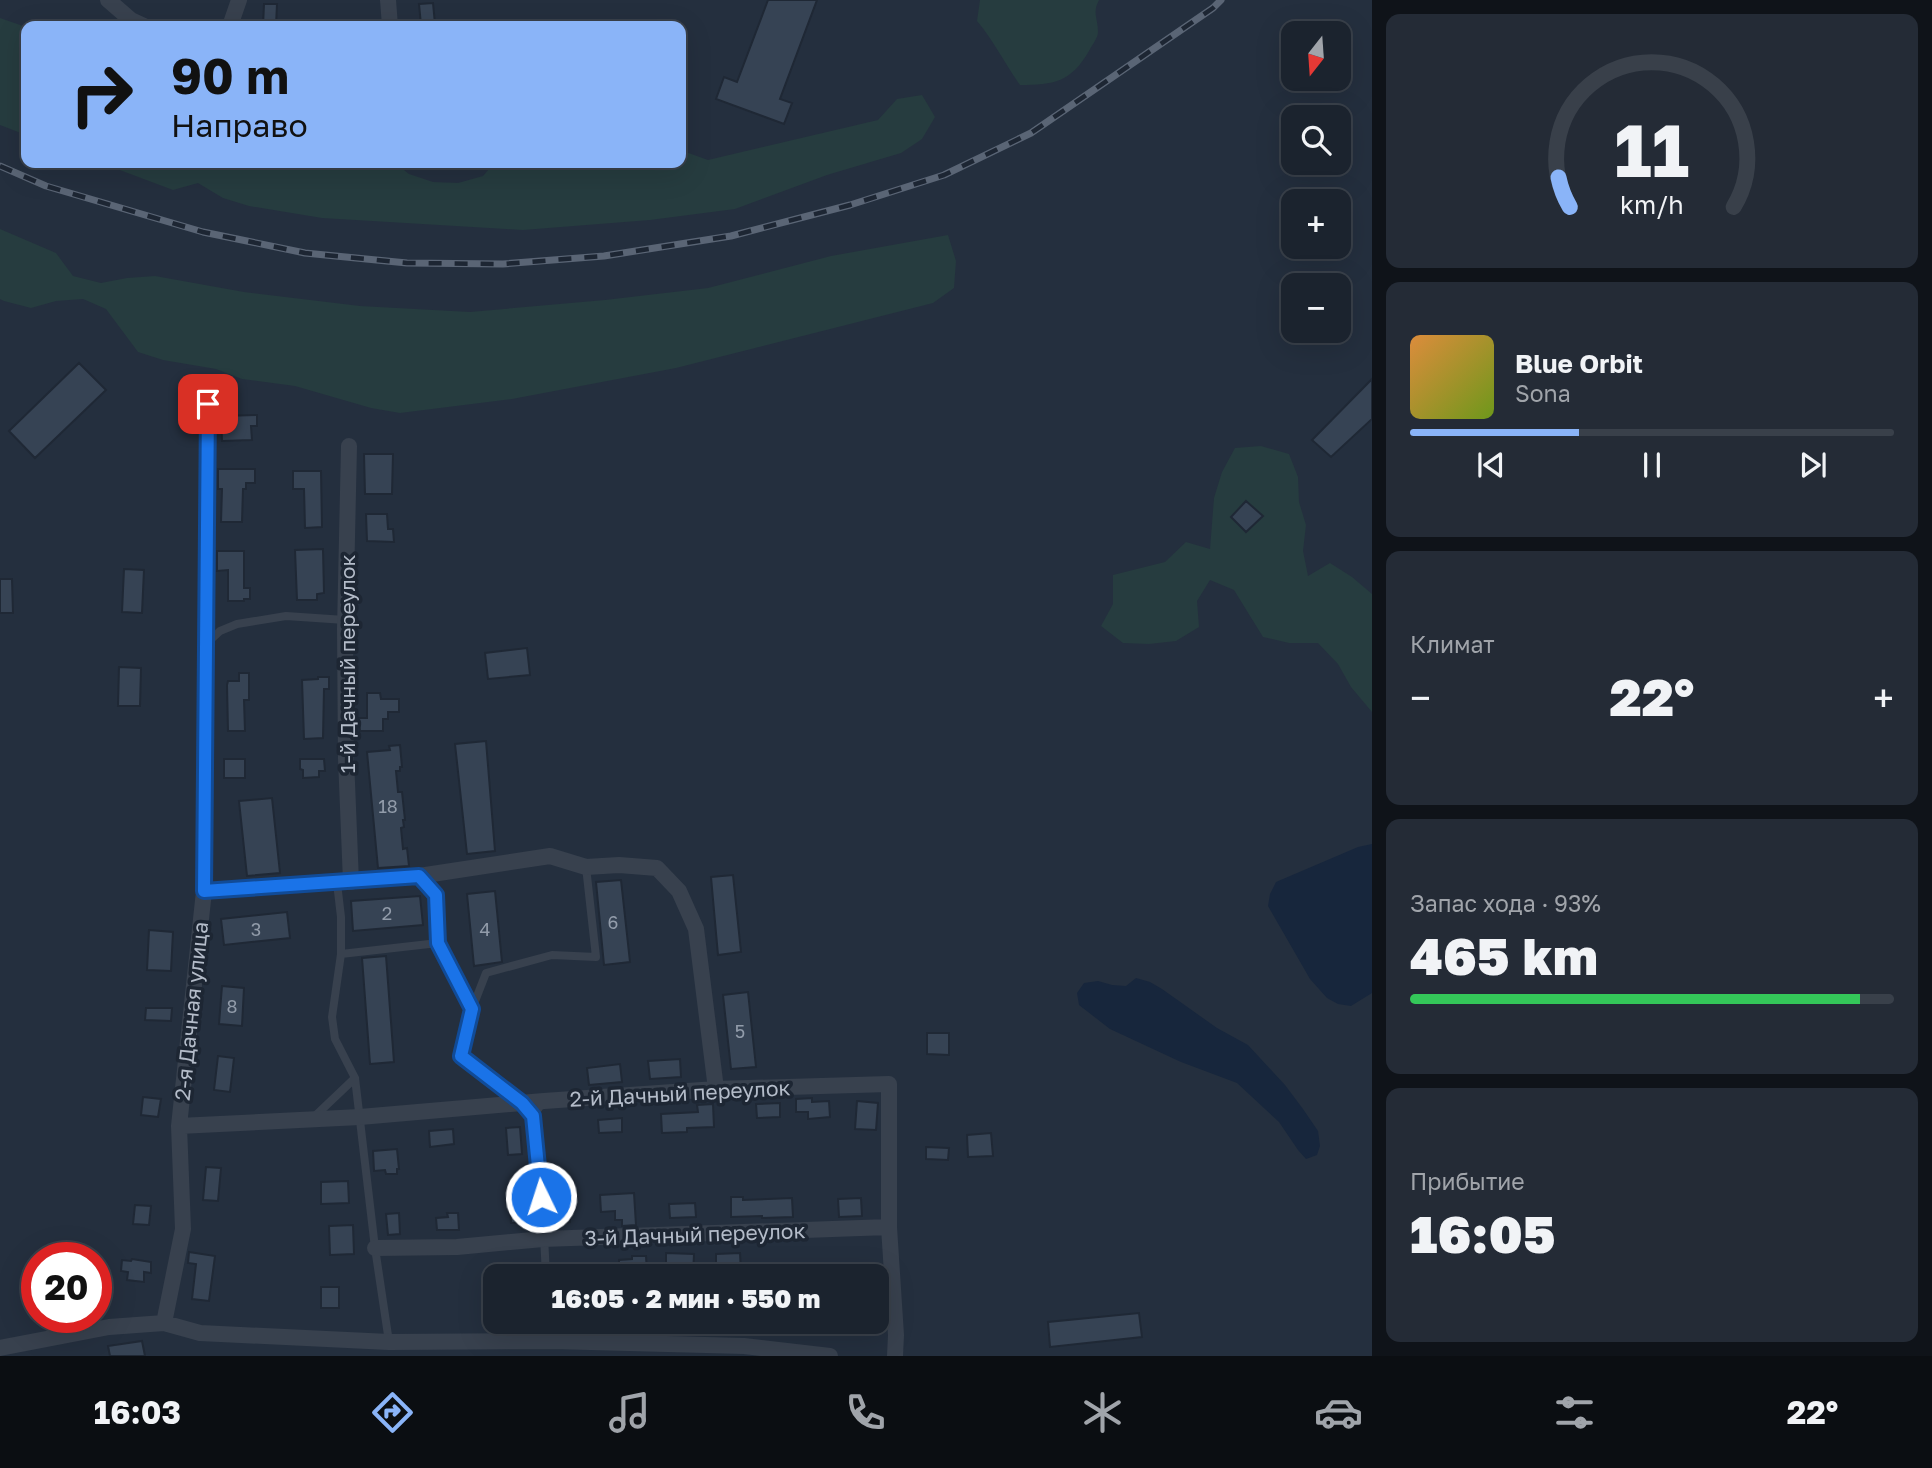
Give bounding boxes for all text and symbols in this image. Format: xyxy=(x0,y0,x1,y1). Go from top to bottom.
north arrow xyxy=(1281,21,1351,91)
map controls xyxy=(1281,21,1351,343)
text: 90 m xyxy=(171,46,289,105)
icon: right xyxy=(56,49,147,140)
button: search xyxy=(1281,105,1351,175)
text: Направо xyxy=(171,106,308,144)
text: 11 xyxy=(1615,107,1689,194)
button: + xyxy=(1281,189,1351,259)
text: km/h xyxy=(1620,189,1684,220)
button: − xyxy=(1281,273,1351,343)
text: Blue Orbit xyxy=(1515,348,1643,379)
pin xyxy=(178,374,238,434)
text: Sona xyxy=(1515,379,1571,407)
icon: arrive xyxy=(189,385,227,423)
icon: previous xyxy=(1472,446,1510,484)
icon: pause xyxy=(1633,446,1671,484)
icon: next xyxy=(1794,446,1832,484)
street label: 1-й Дачный переулок xyxy=(334,554,360,774)
text: Климат xyxy=(1410,630,1495,658)
text: 22° xyxy=(1610,665,1694,727)
text: − xyxy=(1410,675,1431,720)
text: + xyxy=(1873,675,1894,720)
house number: 18 xyxy=(378,795,398,817)
text: Запас хода · 93% xyxy=(1410,889,1601,917)
house number: 2 xyxy=(382,902,392,924)
house number: 6 xyxy=(608,911,618,933)
house number: 3 xyxy=(251,918,261,940)
house number: 4 xyxy=(480,918,491,940)
street label: 2-я Дачная улица xyxy=(169,920,213,1102)
text: 465 km xyxy=(1410,924,1598,986)
house number: 8 xyxy=(227,995,237,1017)
house number: 5 xyxy=(735,1020,745,1042)
street label: 2-й Дачный переулок xyxy=(569,1074,791,1112)
position arrow xyxy=(504,1160,578,1234)
text: Прибытие xyxy=(1410,1167,1525,1195)
text: 16:05 xyxy=(1410,1202,1556,1264)
street label: 3-й Дачный переулок xyxy=(584,1217,806,1251)
speed limit sign: 20 xyxy=(21,1242,112,1333)
text: 16:05 · 2 мин · 550 m xyxy=(552,1283,820,1314)
icon: directions xyxy=(368,1388,417,1437)
icon: music xyxy=(605,1388,654,1437)
icon: phone xyxy=(841,1388,890,1437)
icon: climate xyxy=(1078,1388,1127,1437)
icon: car xyxy=(1314,1388,1363,1437)
icon: filters xyxy=(1550,1388,1599,1437)
text: 16:03 xyxy=(94,1393,181,1431)
text: 22° xyxy=(1787,1393,1838,1431)

